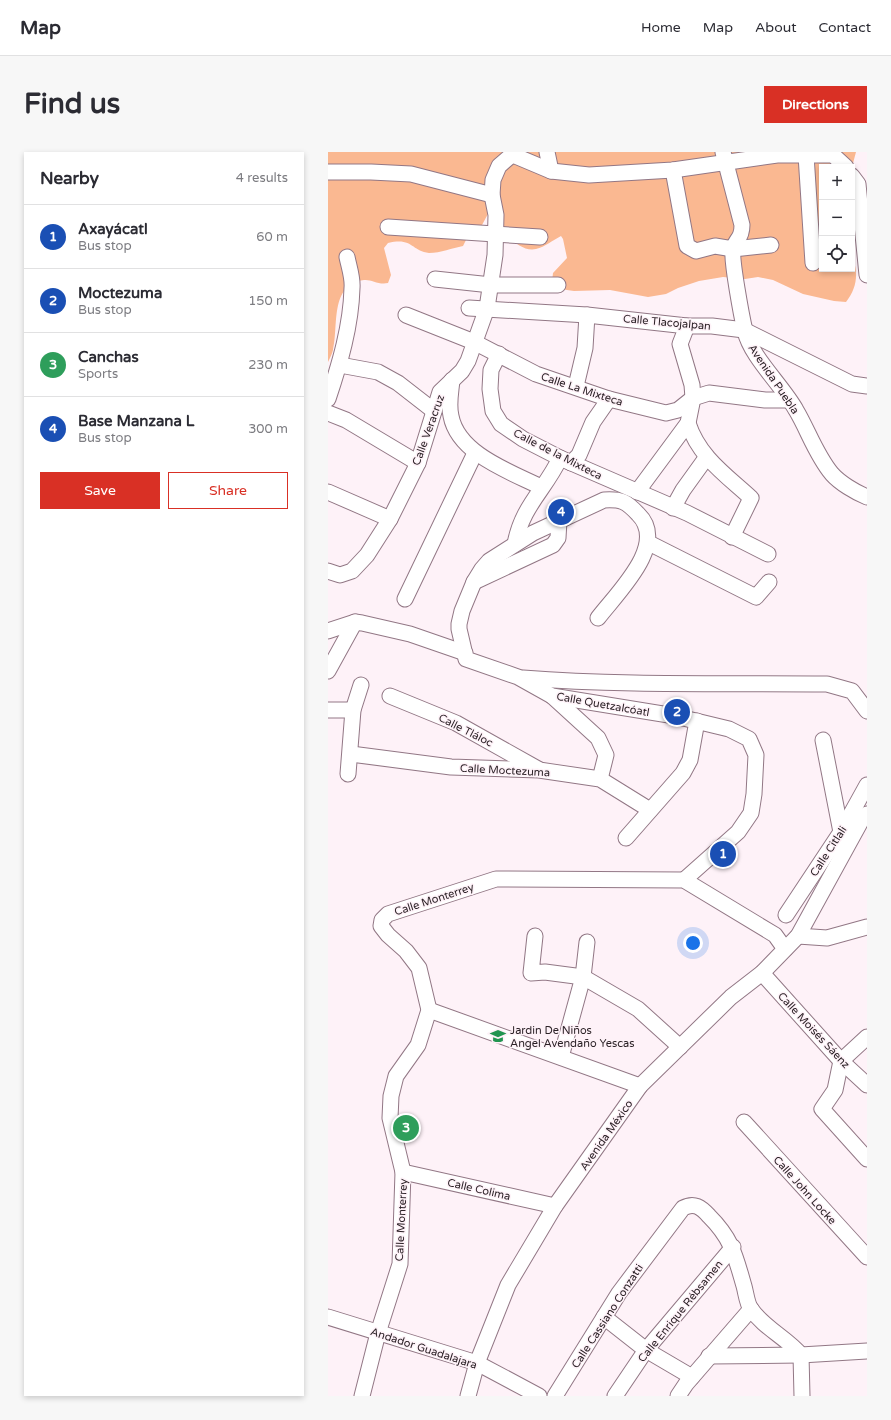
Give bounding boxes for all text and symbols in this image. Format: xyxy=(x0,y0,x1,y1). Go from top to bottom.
text: Map xyxy=(20,17,61,39)
text: Home xyxy=(641,19,681,36)
text: Map xyxy=(703,19,733,36)
text: About xyxy=(755,19,797,36)
text: Contact xyxy=(819,19,871,36)
button: Directions xyxy=(764,86,867,123)
text: Find us xyxy=(24,87,120,121)
map controls xyxy=(819,164,855,272)
button: + xyxy=(819,164,855,200)
text: Nearby xyxy=(40,168,99,189)
text: 4 results xyxy=(236,170,288,186)
button: − xyxy=(819,200,855,236)
text: Axayácatl xyxy=(78,220,148,238)
text: 1 xyxy=(49,229,57,245)
text: 60 m xyxy=(256,229,288,245)
button: locate xyxy=(819,236,855,272)
text: Bus stop xyxy=(78,238,132,254)
text: Moctezuma xyxy=(78,284,162,302)
text: 2 xyxy=(49,293,57,309)
text: 150 m xyxy=(248,293,288,309)
text: Bus stop xyxy=(78,302,132,318)
street label: Calle Tlacojalpan xyxy=(623,312,711,333)
street label: Avenida Puebla xyxy=(745,342,802,417)
text: Canchas xyxy=(78,348,139,366)
text: 3 xyxy=(49,357,57,373)
text: 230 m xyxy=(248,357,288,373)
text: Sports xyxy=(78,366,118,382)
street label: Calle La Mixteca xyxy=(539,370,624,409)
street label: Calle Veracruz xyxy=(410,393,447,467)
text: Base Manzana L xyxy=(78,412,194,430)
text: 4 xyxy=(49,421,57,437)
text: 300 m xyxy=(248,421,288,437)
street label: Calle de la Mixteca xyxy=(511,426,604,482)
text: Bus stop xyxy=(78,430,132,446)
button: Save xyxy=(40,472,160,509)
button: Share xyxy=(168,472,288,509)
pin: 4 xyxy=(548,497,574,527)
street label: Calle Quetzalcóatl xyxy=(555,690,650,719)
pin: 2 xyxy=(664,697,690,727)
street label: Calle Tláloc xyxy=(436,711,495,750)
street label: Calle Moctezuma xyxy=(460,762,550,779)
street label: Calle Citlali xyxy=(807,824,849,879)
pin: 1 xyxy=(710,839,736,869)
street label: Calle Monterrey xyxy=(393,880,476,918)
your location xyxy=(683,933,703,953)
street label: Calle Moisés Sáenz xyxy=(775,990,853,1071)
place label: Jardin De Niños Angel Avendaño Yescas xyxy=(510,1024,635,1050)
school or university icon: Jardin De Niños Angel Avendaño Yescas xyxy=(489,1027,507,1045)
street label: Avenida México xyxy=(577,1097,636,1173)
pin: 3 xyxy=(393,1113,419,1143)
street label: Calle John Locke xyxy=(771,1153,839,1227)
street label: Calle Colima xyxy=(446,1176,512,1203)
street label: Calle Monterrey xyxy=(393,1178,410,1262)
street label: Calle Enrique Rébsamen xyxy=(635,1258,725,1365)
street label: Calle Cassiano Conzatti xyxy=(569,1262,646,1371)
street label: Andador Guadalajara xyxy=(369,1325,479,1372)

